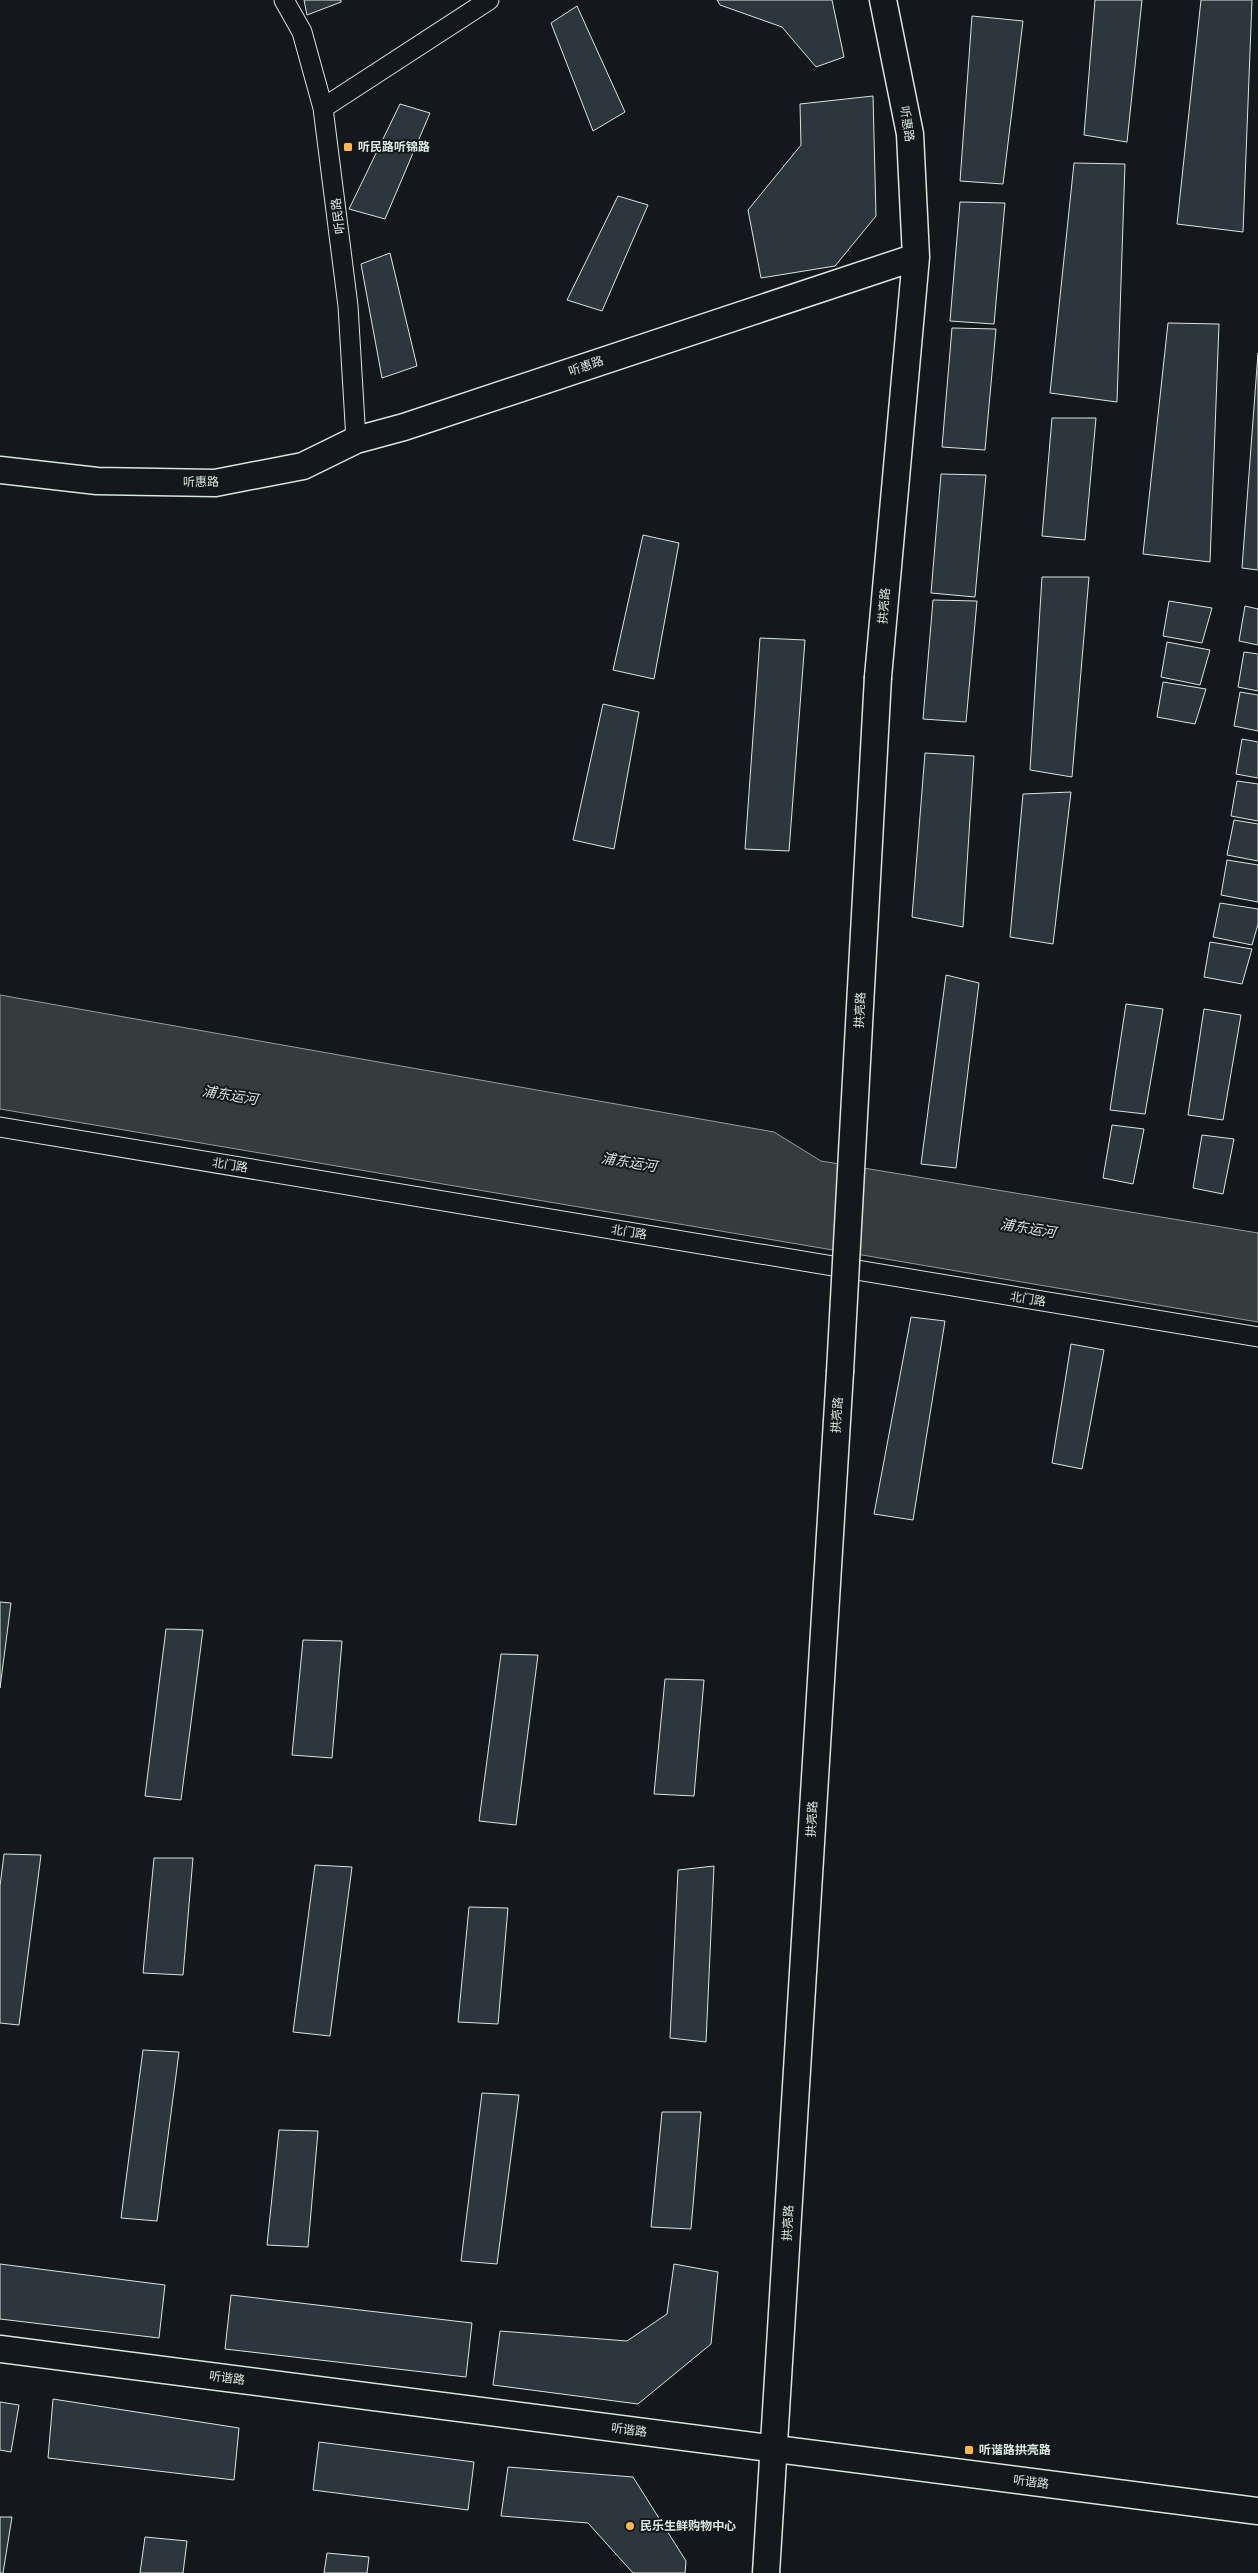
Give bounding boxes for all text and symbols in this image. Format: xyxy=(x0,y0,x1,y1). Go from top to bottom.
street label: 听惠路 xyxy=(897,105,918,143)
place label: 听民路听锦路 xyxy=(358,139,430,154)
marker: 听民路听锦路 xyxy=(342,141,354,153)
street label: 听民路 xyxy=(328,197,347,235)
street label: 听惠路 xyxy=(566,353,605,378)
street label: 听惠路 xyxy=(183,474,219,489)
street label: 拱亮路 xyxy=(874,587,893,625)
street label: 拱亮路 xyxy=(851,992,868,1028)
water label: 浦东运河 xyxy=(201,1082,262,1109)
water label: 浦东运河 xyxy=(600,1149,661,1176)
street label: 北门路 xyxy=(211,1154,249,1175)
water label: 浦东运河 xyxy=(999,1215,1060,1242)
street label: 北门路 xyxy=(610,1221,648,1242)
street label: 北门路 xyxy=(1009,1288,1047,1309)
street label: 拱亮路 xyxy=(828,1396,845,1433)
street label: 拱亮路 xyxy=(803,1801,820,1837)
street label: 拱亮路 xyxy=(779,2205,796,2241)
street label: 听谐路 xyxy=(208,2368,246,2387)
street label: 听谐路 xyxy=(610,2420,648,2439)
place label: 听谐路拱亮路 xyxy=(979,2442,1051,2457)
marker: 听谐路拱亮路 xyxy=(963,2444,975,2456)
street label: 听谐路 xyxy=(1012,2472,1050,2491)
place label: 民乐生鲜购物中心 xyxy=(640,2518,736,2533)
marker: 民乐生鲜购物中心 xyxy=(624,2520,636,2532)

